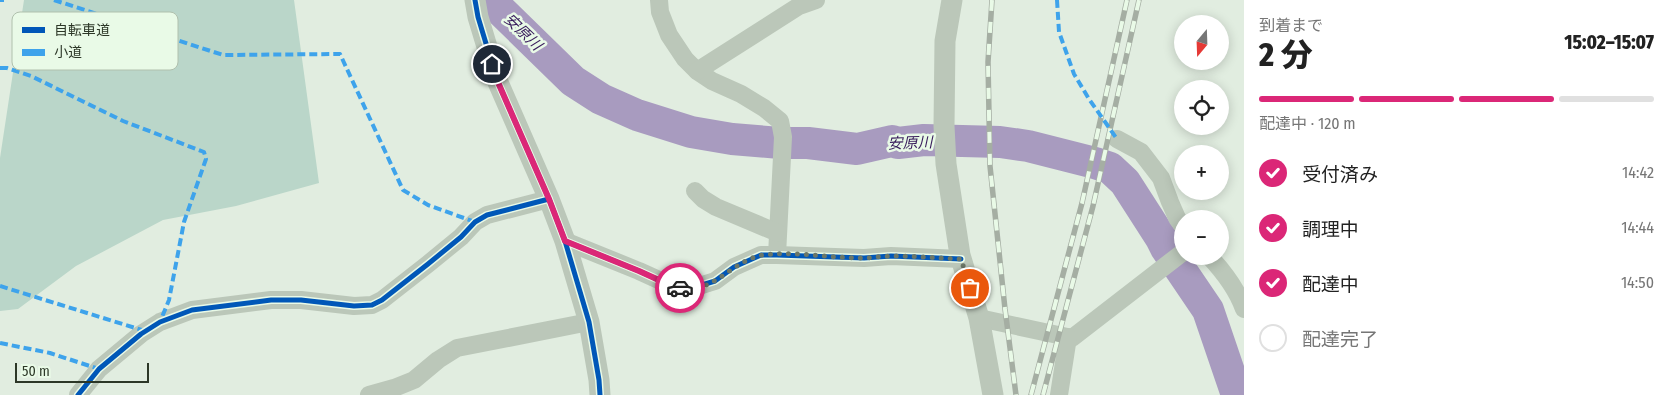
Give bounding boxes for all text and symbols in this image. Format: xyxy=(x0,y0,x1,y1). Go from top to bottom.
water label: 安原川 xyxy=(501,10,547,55)
legend xyxy=(12,12,178,70)
north arrow xyxy=(1174,15,1229,70)
map controls xyxy=(1174,15,1229,265)
text: 到着まで xyxy=(1259,16,1323,35)
text: 自転車道 xyxy=(54,22,110,39)
text: 15:02–15:07 xyxy=(1564,31,1654,54)
text: 2 分 xyxy=(1259,36,1312,74)
pin xyxy=(471,43,513,85)
text: 小道 xyxy=(54,44,82,61)
icon: home xyxy=(478,50,506,78)
button: locate xyxy=(1174,80,1229,135)
text: 配達中 · 120 m xyxy=(1259,114,1356,133)
water label: 安原川 xyxy=(887,133,935,153)
button: + xyxy=(1174,145,1229,200)
icon: check xyxy=(1259,159,1287,187)
text: 受付済み xyxy=(1302,163,1378,186)
text: 14:42 xyxy=(1622,163,1654,182)
button: − xyxy=(1174,210,1229,265)
icon: check xyxy=(1259,214,1287,242)
text: 調理中 xyxy=(1302,218,1359,241)
text: 14:44 xyxy=(1621,218,1654,237)
courier xyxy=(655,263,705,313)
pin xyxy=(949,267,991,309)
icon: check xyxy=(1259,269,1287,297)
text: 配達中 xyxy=(1302,273,1359,296)
text: 14:50 xyxy=(1621,273,1654,292)
icon: car xyxy=(666,274,694,302)
icon: bag xyxy=(956,274,984,302)
text: 配達完了 xyxy=(1302,328,1378,351)
scale bar xyxy=(15,360,149,383)
text: 50 m xyxy=(22,363,50,380)

